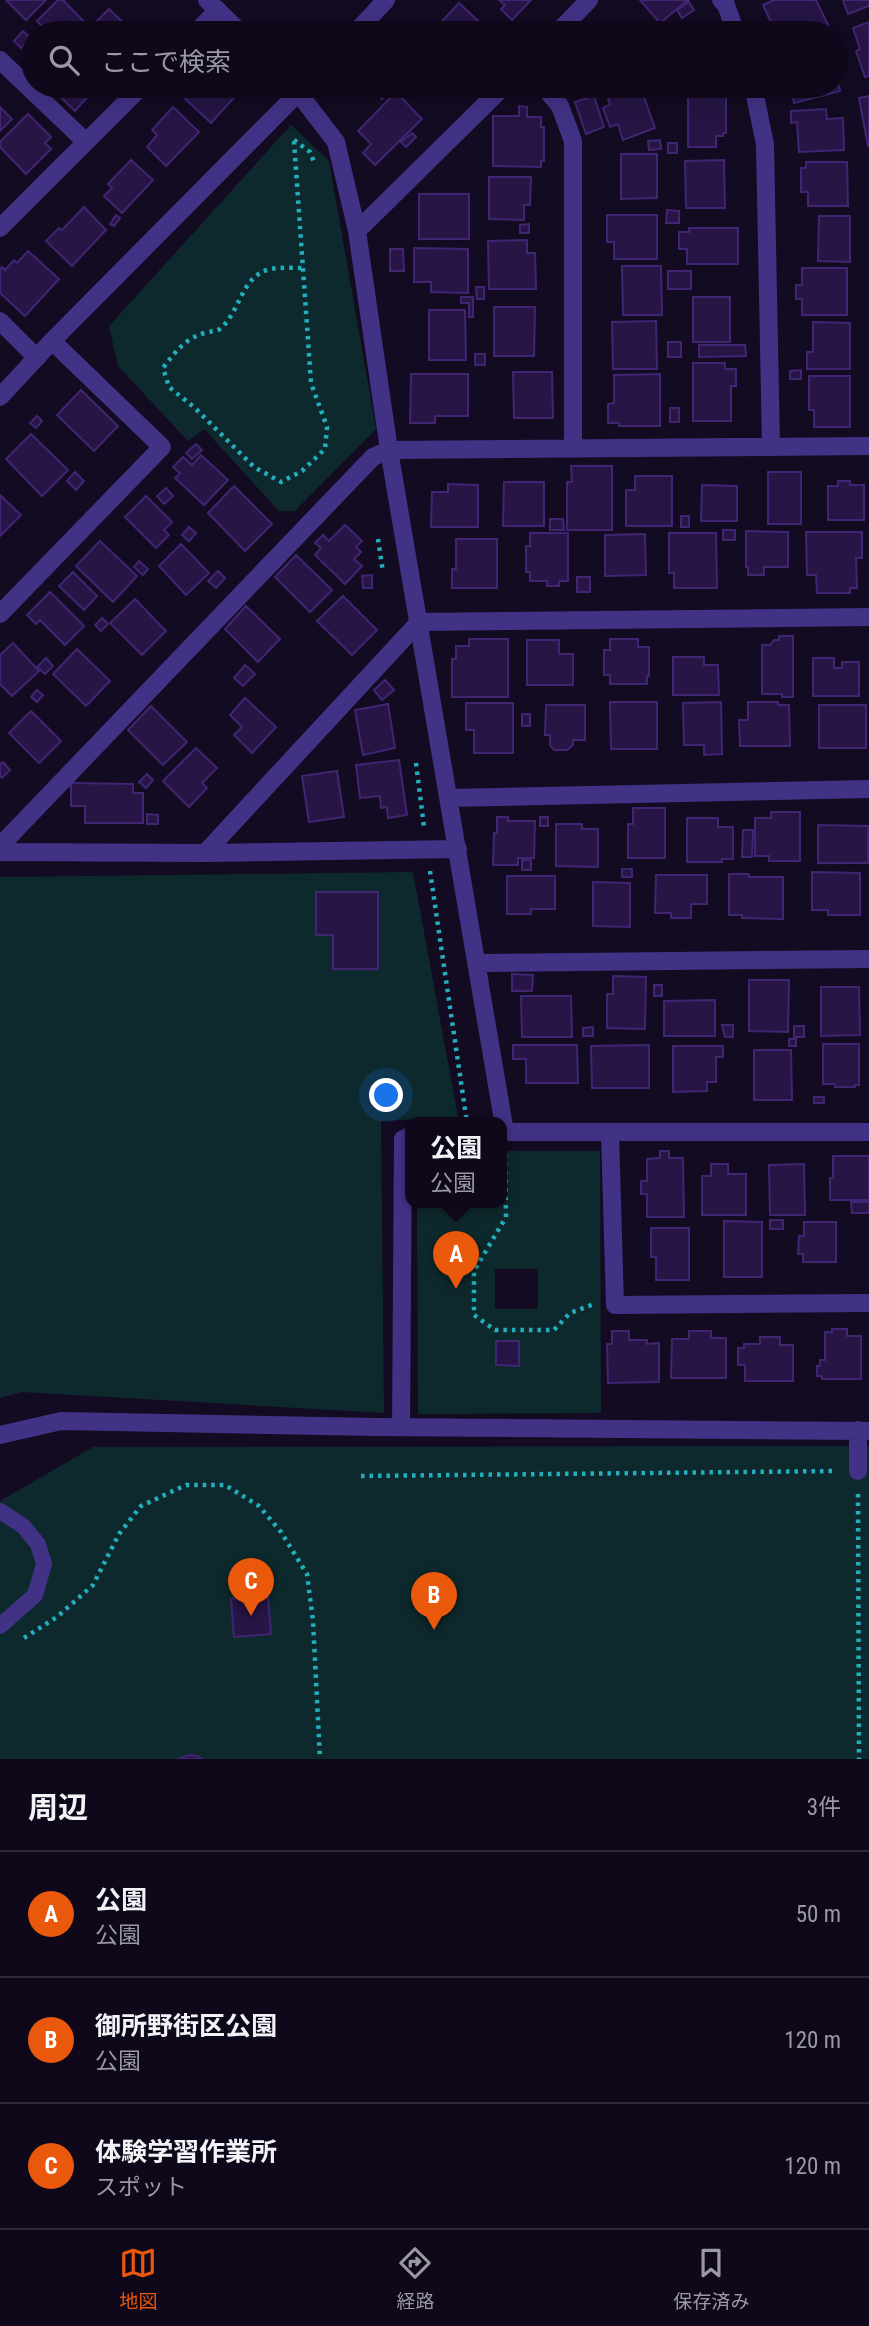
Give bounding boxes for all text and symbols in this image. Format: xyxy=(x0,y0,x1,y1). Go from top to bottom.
search box xyxy=(21,21,848,98)
icon: search xyxy=(45,41,83,79)
text: ここで検索 xyxy=(101,47,231,77)
your location xyxy=(369,1078,403,1112)
popup xyxy=(405,1117,507,1208)
text: 公園 xyxy=(430,1133,482,1163)
text: 公園 xyxy=(430,1170,476,1197)
pin: A xyxy=(433,1231,479,1289)
pin: C xyxy=(228,1558,274,1616)
pin: B xyxy=(411,1572,457,1630)
text: 周辺 xyxy=(28,1790,88,1825)
text: 3件 xyxy=(807,1794,841,1821)
text: 公園 xyxy=(95,1885,147,1915)
text: A xyxy=(44,1901,58,1928)
text: 50 m xyxy=(796,1901,841,1928)
text: 公園 xyxy=(95,1922,141,1949)
text: 御所野街区公園 xyxy=(95,2011,277,2041)
text: B xyxy=(45,2027,57,2054)
text: 120 m xyxy=(784,2027,841,2054)
text: 公園 xyxy=(95,2048,141,2075)
text: 体験学習作業所 xyxy=(95,2137,277,2167)
text: C xyxy=(44,2153,58,2180)
text: 120 m xyxy=(784,2153,841,2180)
text: スポット xyxy=(95,2174,187,2201)
tab: 地図 xyxy=(119,2244,158,2313)
tab: 経路 xyxy=(396,2244,435,2313)
tab: 保存済み xyxy=(673,2244,750,2313)

